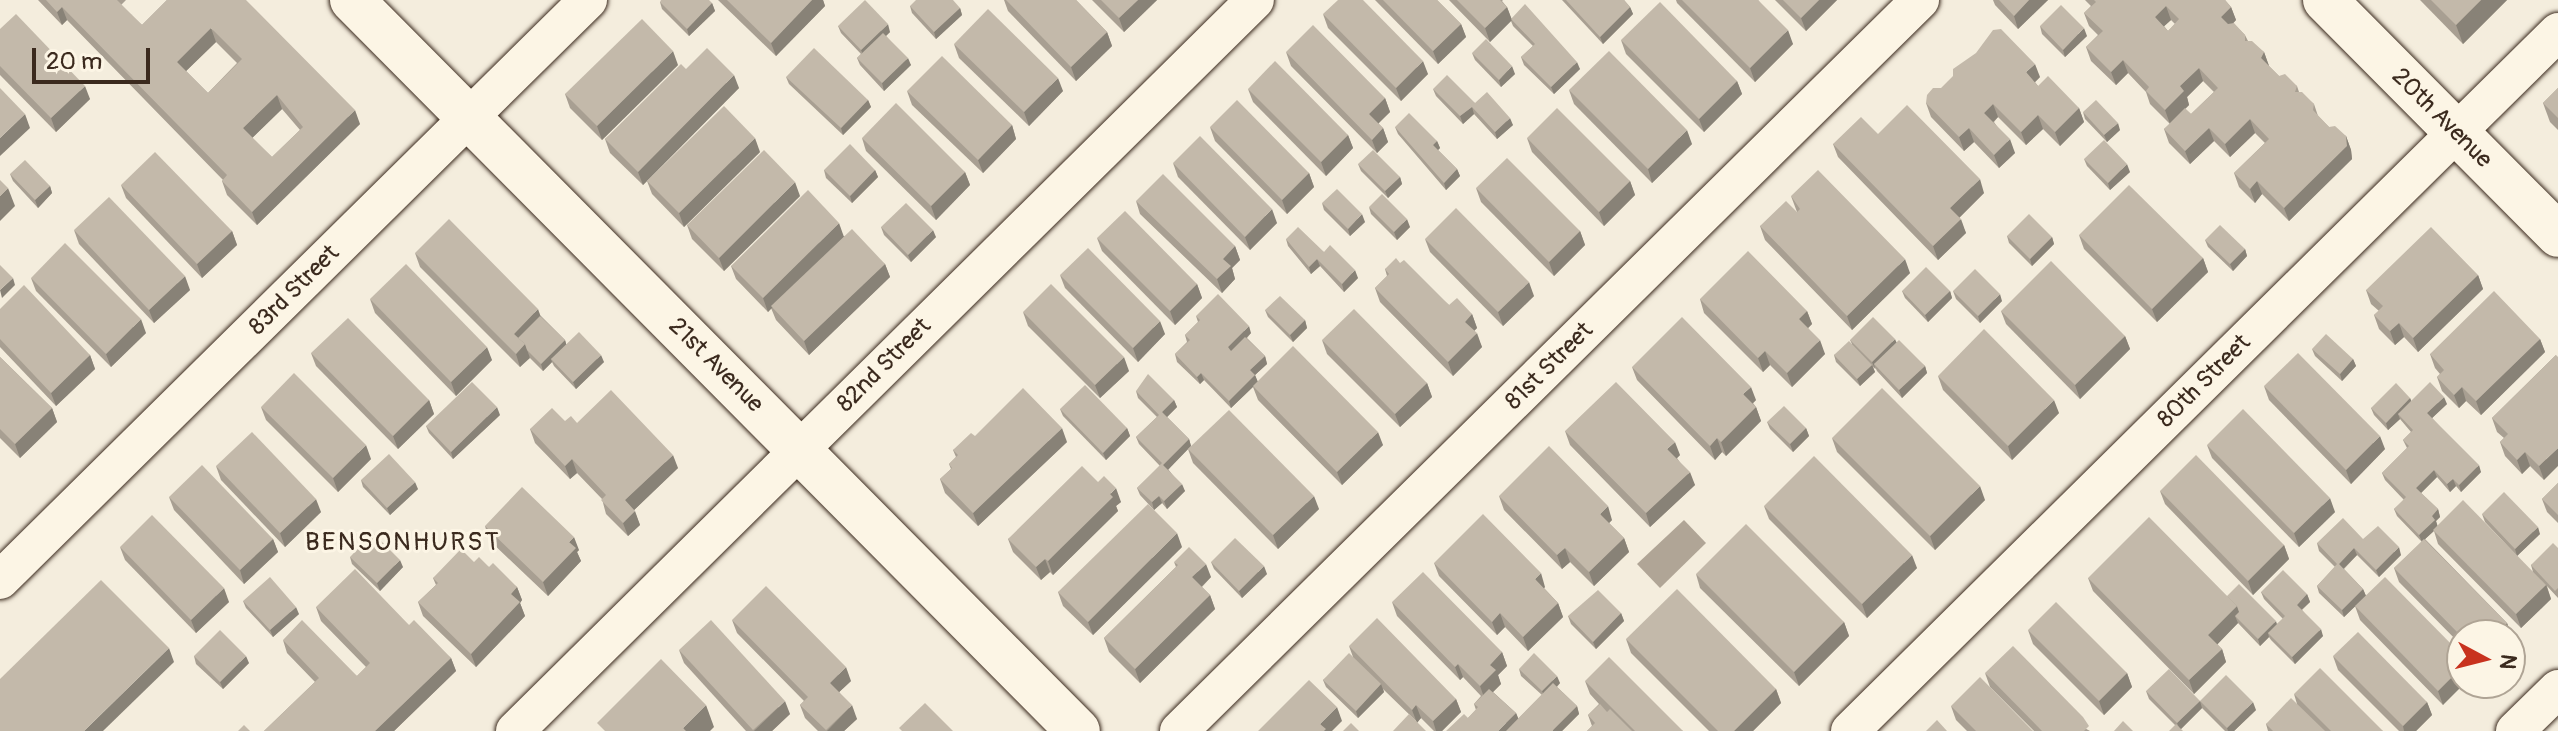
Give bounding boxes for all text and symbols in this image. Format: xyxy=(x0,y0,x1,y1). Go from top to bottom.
scale bar xyxy=(36,32,154,82)
text: 20 m xyxy=(46,47,102,76)
street label: 20th Avenue xyxy=(2386,62,2498,174)
street label: 83rd Street xyxy=(243,239,345,341)
street label: 21st Avenue xyxy=(663,312,769,418)
street label: 82nd Street xyxy=(831,312,937,418)
street label: 81st Street xyxy=(1499,316,1599,416)
street label: 80th Street xyxy=(2151,328,2257,434)
district label: BENSONHURST xyxy=(305,527,501,559)
north arrow xyxy=(2446,619,2526,699)
text: N xyxy=(2493,653,2523,671)

